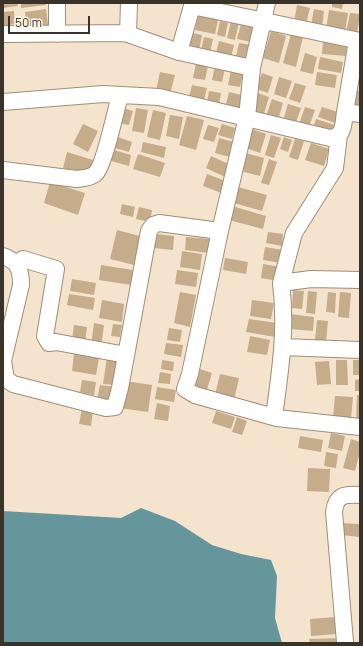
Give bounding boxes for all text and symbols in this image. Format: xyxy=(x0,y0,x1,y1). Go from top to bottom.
scale bar xyxy=(10,8,92,34)
text: 50 m xyxy=(15,14,42,31)

